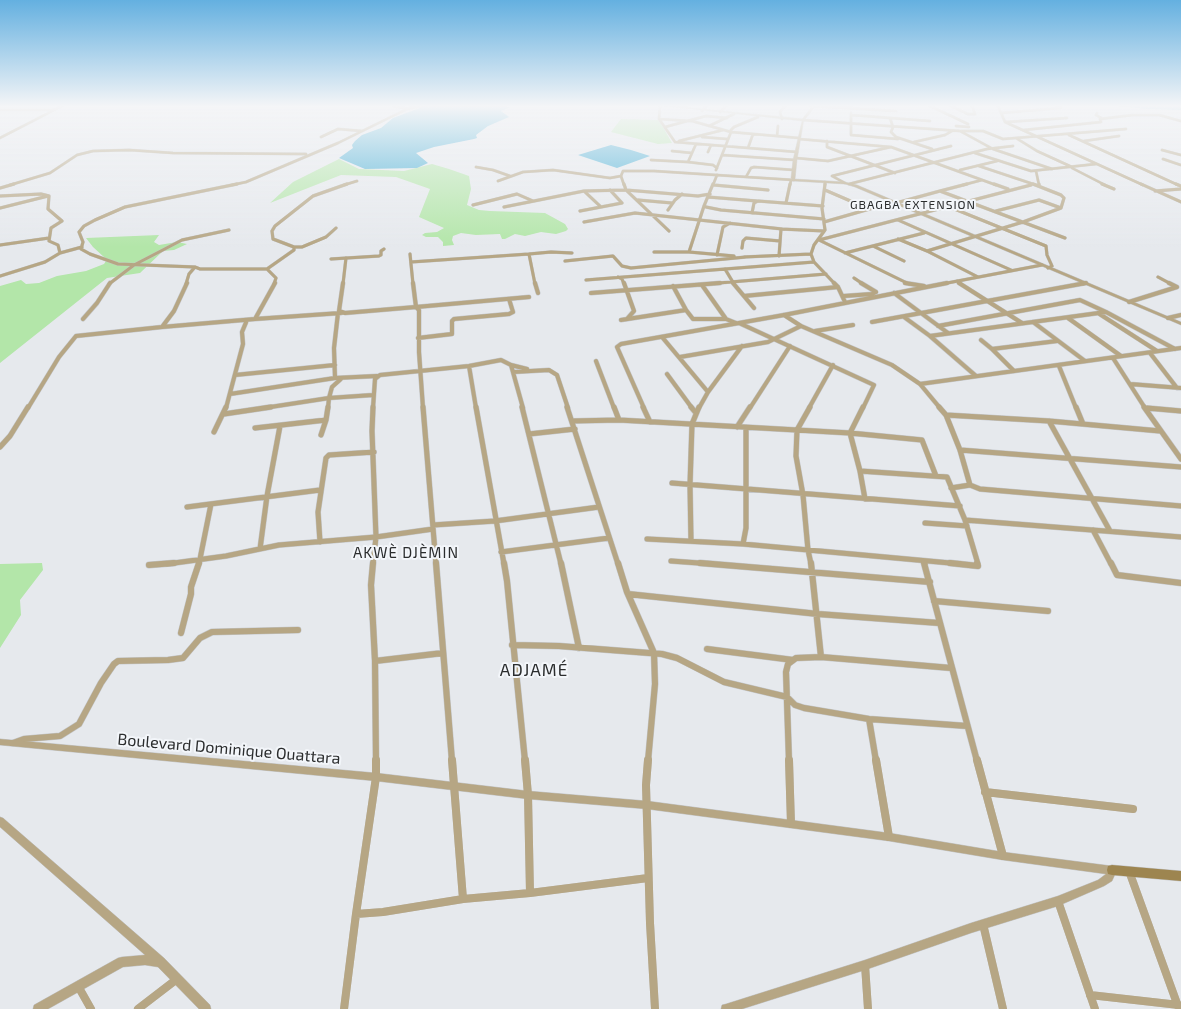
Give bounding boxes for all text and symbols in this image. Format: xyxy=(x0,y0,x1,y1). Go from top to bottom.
district label: GBAGBA EXTENSION xyxy=(850,198,976,212)
district label: AKWÈ DJÈMIN xyxy=(353,544,459,562)
district label: ADJAMÉ xyxy=(500,660,568,680)
street label: Boulevard Dominique Ouattara xyxy=(117,730,341,768)

